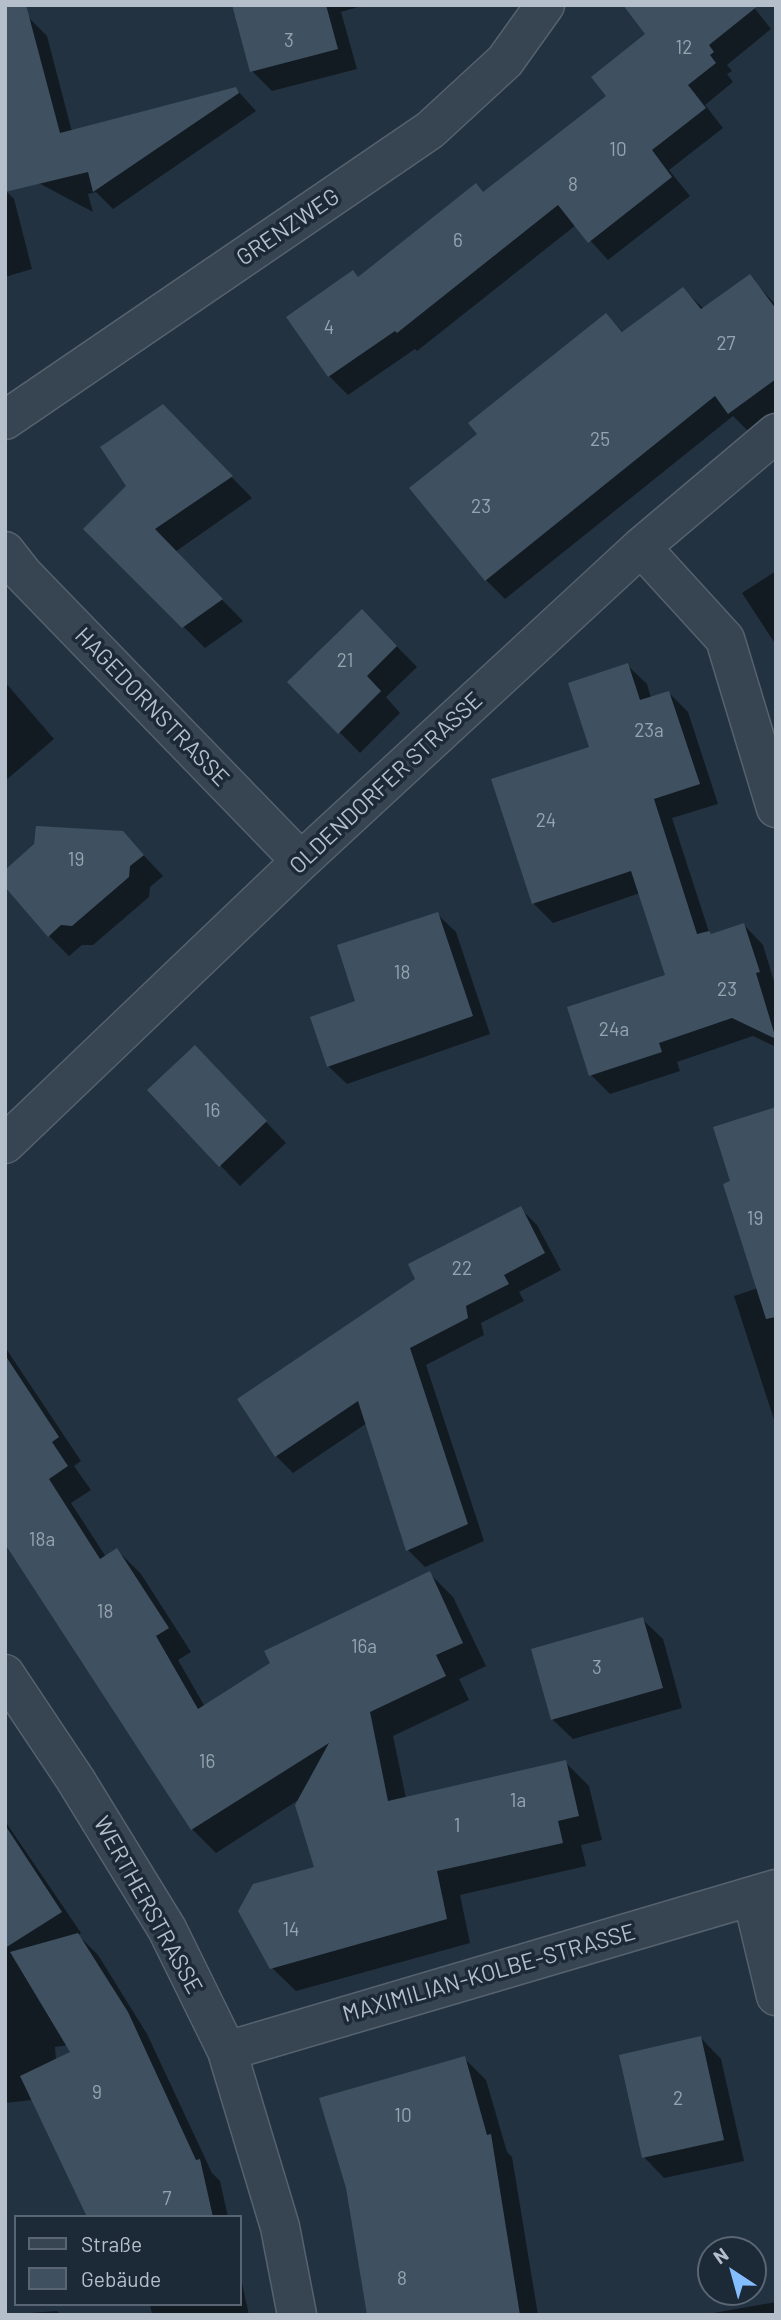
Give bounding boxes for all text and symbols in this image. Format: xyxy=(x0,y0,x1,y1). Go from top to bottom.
house number: 3 xyxy=(284,30,294,52)
house number: 12 xyxy=(676,37,692,59)
house number: 10 xyxy=(609,139,627,161)
house number: 8 xyxy=(568,174,578,196)
street label: GRENZWEG xyxy=(231,183,345,271)
house number: 6 xyxy=(453,230,463,252)
house number: 4 xyxy=(324,317,334,339)
house number: 27 xyxy=(716,333,736,355)
house number: 25 xyxy=(590,429,610,451)
house number: 23 xyxy=(471,496,491,518)
street label: HAGEDORNSTRASSE xyxy=(69,622,235,792)
house number: 21 xyxy=(337,650,353,672)
street label: OLDENDORFER STRASSE xyxy=(284,686,488,880)
house number: 23a xyxy=(634,720,664,742)
house number: 24 xyxy=(536,810,556,832)
house number: 19 xyxy=(68,849,84,871)
house number: 18 xyxy=(394,962,410,984)
house number: 23 xyxy=(717,979,737,1001)
house number: 24a xyxy=(599,1019,629,1041)
house number: 16 xyxy=(204,1100,220,1122)
house number: 19 xyxy=(747,1208,763,1230)
house number: 22 xyxy=(452,1258,472,1280)
house number: 18a xyxy=(29,1529,55,1551)
house number: 18 xyxy=(97,1601,113,1623)
house number: 16a xyxy=(351,1636,377,1658)
house number: 3 xyxy=(592,1657,602,1679)
house number: 16 xyxy=(199,1751,215,1773)
house number: 1a xyxy=(510,1790,526,1812)
street label: WERTHERSTRASSE xyxy=(88,1811,208,1999)
house number: 1 xyxy=(454,1815,460,1837)
street label: MAXIMILIAN-KOLBE-STRASSE xyxy=(339,1918,639,2028)
house number: 14 xyxy=(282,1919,300,1941)
house number: 9 xyxy=(92,2082,102,2104)
house number: 2 xyxy=(673,2088,683,2110)
house number: 10 xyxy=(394,2105,412,2127)
house number: 7 xyxy=(163,2188,171,2210)
legend xyxy=(14,2215,242,2306)
text: Straße xyxy=(81,2231,142,2256)
north arrow xyxy=(697,2236,767,2306)
text: N xyxy=(709,2242,732,2268)
text: Gebäude xyxy=(81,2266,161,2291)
house number: 8 xyxy=(397,2268,407,2290)

